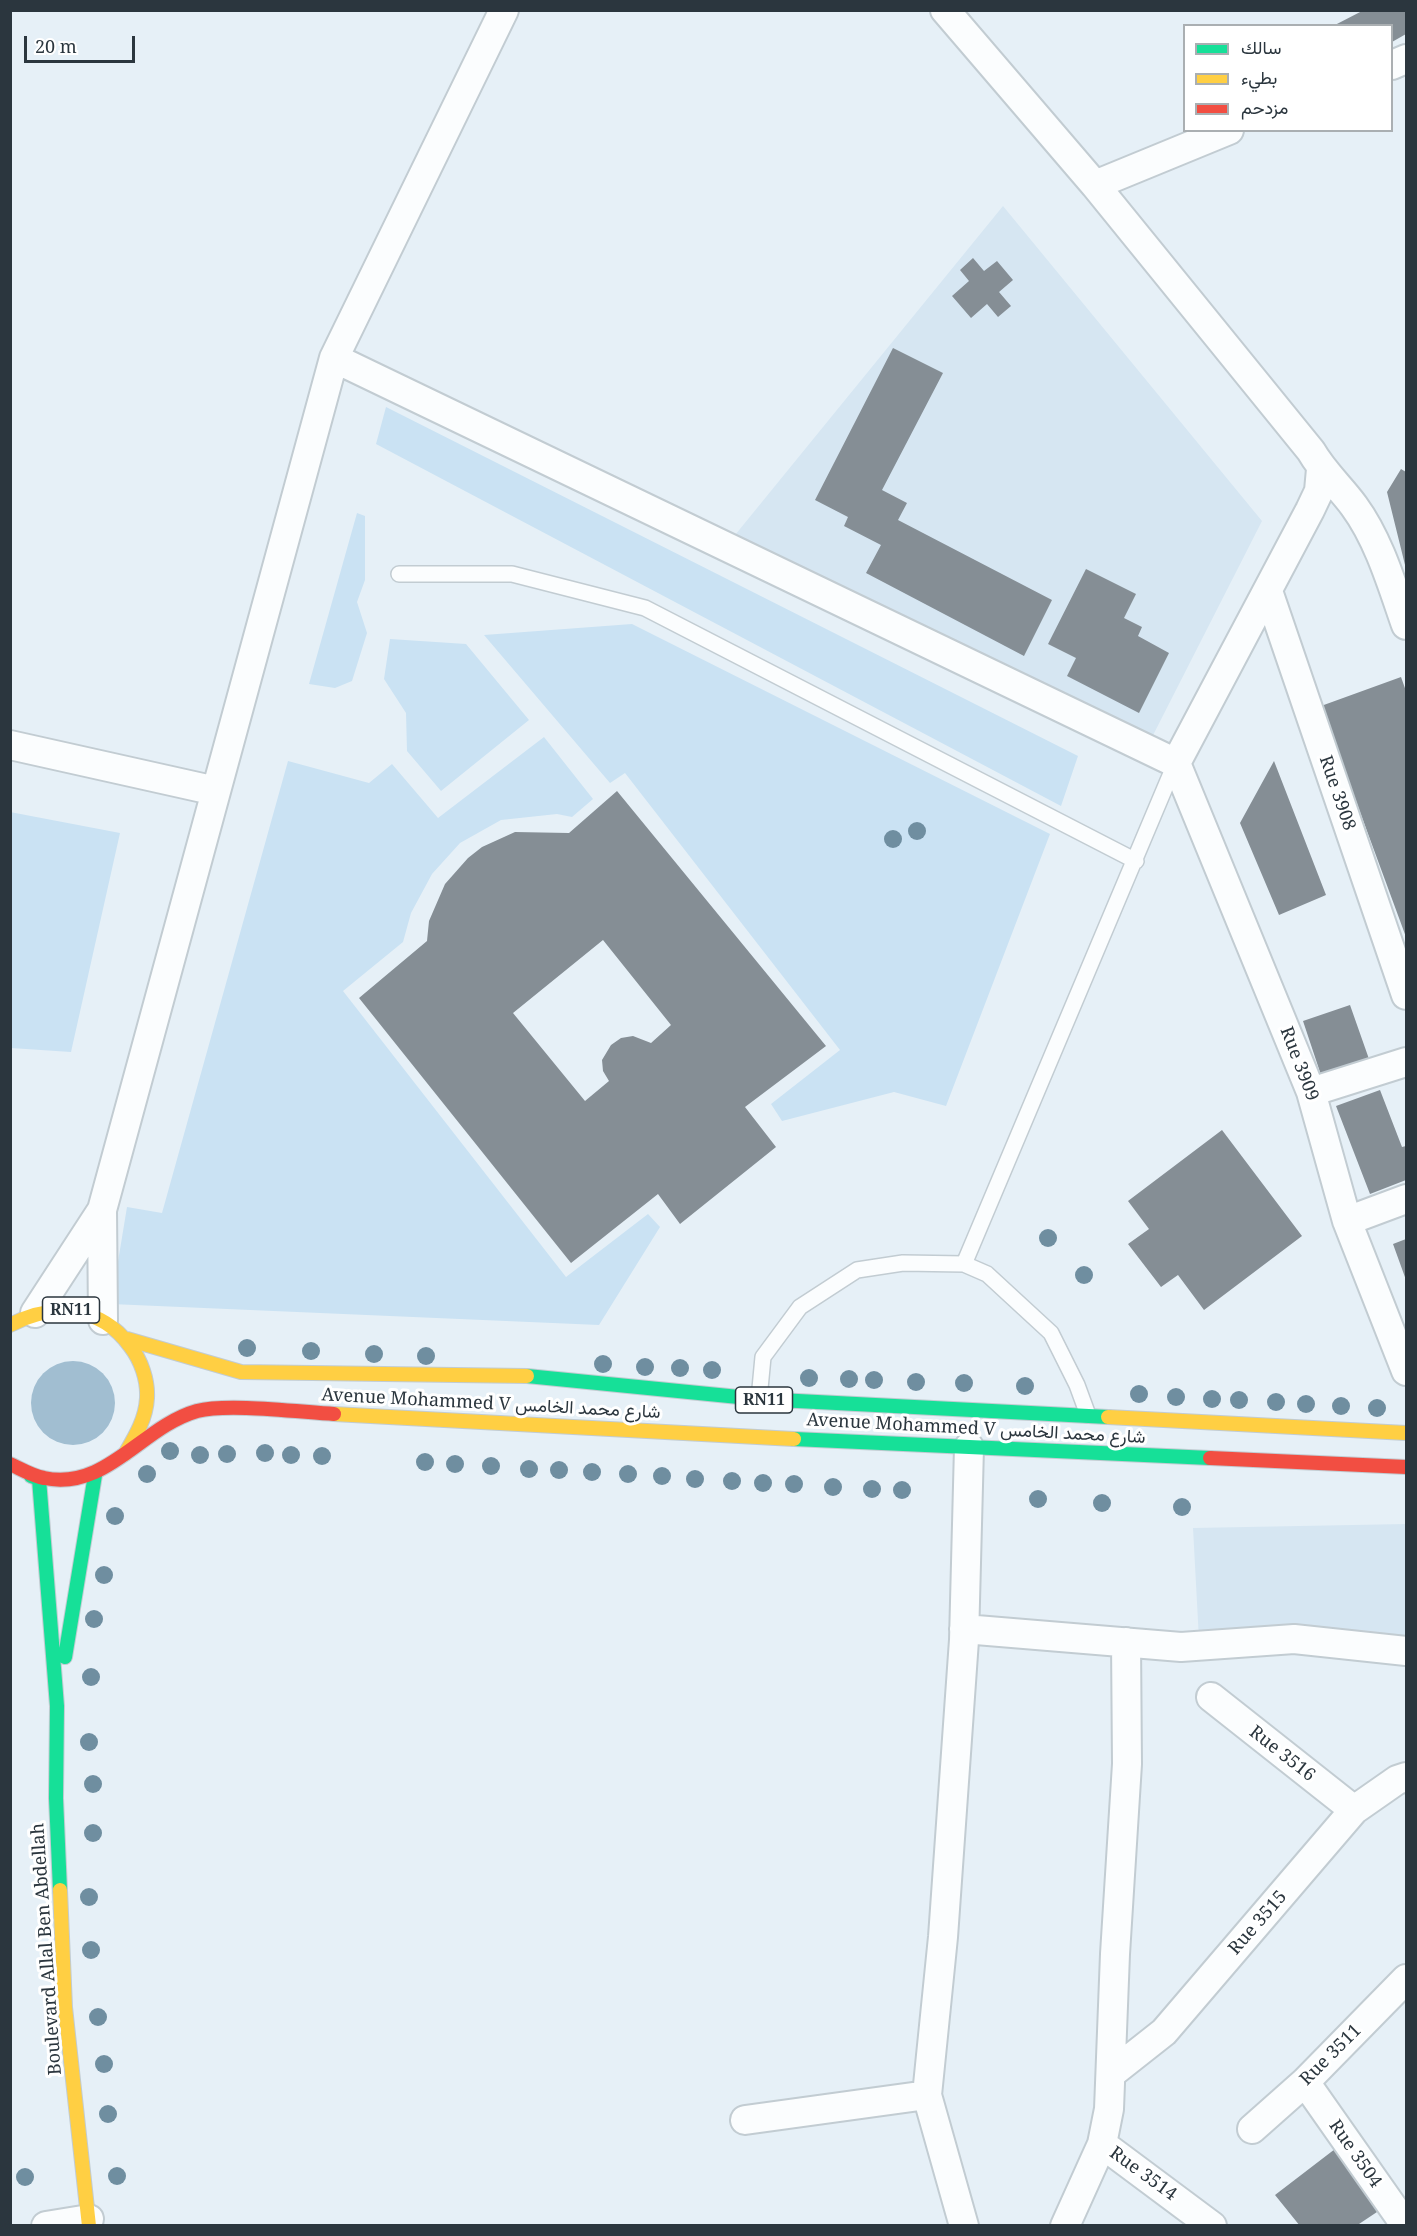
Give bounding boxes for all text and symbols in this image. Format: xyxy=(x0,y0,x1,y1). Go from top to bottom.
scale bar xyxy=(27,24,138,62)
legend xyxy=(1183,24,1393,132)
text: 20 m xyxy=(35,34,77,58)
text: سالك xyxy=(1241,35,1281,59)
text: بطيء xyxy=(1241,65,1277,89)
text: مزدحم xyxy=(1241,95,1288,119)
street label: Rue 3908 xyxy=(1314,753,1360,833)
street label: Rue 3909 xyxy=(1275,1024,1323,1104)
road number: RN11 xyxy=(42,1297,100,1323)
street label: Avenue Mohammed V شارع محمد الخامس xyxy=(321,1384,661,1424)
road number: RN11 xyxy=(736,1387,792,1413)
street label: Avenue Mohammed V شارع محمد الخامس xyxy=(806,1409,1146,1449)
street label: Rue 3516 xyxy=(1245,1722,1319,1786)
street label: Boulevard Allal Ben Abdellah xyxy=(27,1822,67,2076)
street label: Rue 3515 xyxy=(1224,1887,1292,1959)
street label: Rue 3511 xyxy=(1296,2020,1366,2090)
street label: Rue 3504 xyxy=(1324,2116,1386,2192)
street label: Rue 3514 xyxy=(1105,2142,1181,2206)

